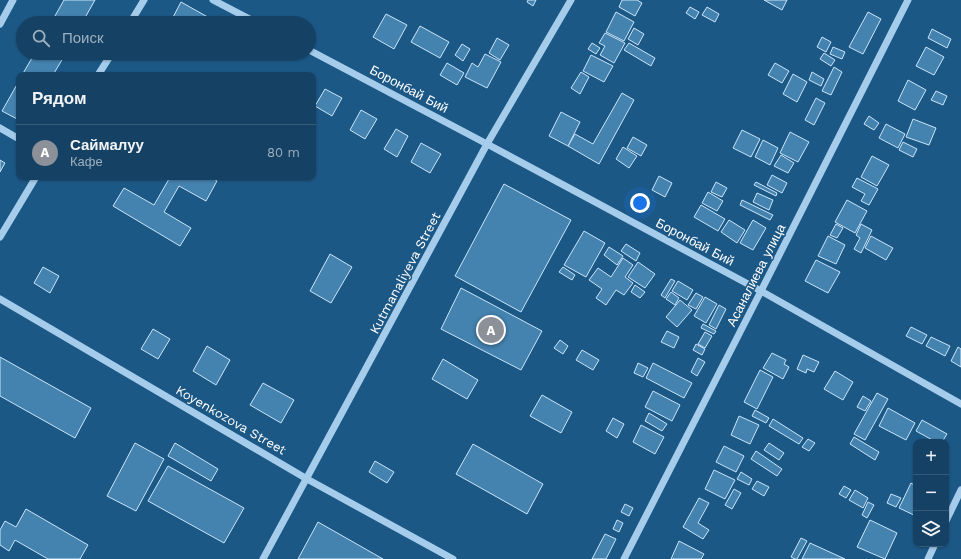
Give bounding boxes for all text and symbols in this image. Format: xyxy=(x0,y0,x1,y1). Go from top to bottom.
search box xyxy=(16,16,316,60)
icon: search xyxy=(30,27,52,49)
text: Поиск xyxy=(62,29,104,47)
street label: Боронбай Бий xyxy=(367,62,451,116)
text: Рядом xyxy=(32,88,87,108)
text: Саймалуу xyxy=(70,136,144,154)
text: A xyxy=(41,145,49,160)
text: 80 m xyxy=(267,145,300,160)
text: Кафе xyxy=(70,154,103,169)
your location xyxy=(630,193,650,213)
street label: Kutmanaliyeva Street xyxy=(367,209,444,336)
street label: Боронбай Бий xyxy=(653,215,737,269)
street label: Асаналиева улица xyxy=(724,221,789,329)
pin: A xyxy=(478,315,504,345)
street label: Koyenkozova Street xyxy=(173,382,289,458)
map controls xyxy=(913,439,949,547)
button: + xyxy=(913,439,949,475)
button: − xyxy=(913,475,949,511)
button: layers xyxy=(913,511,949,547)

